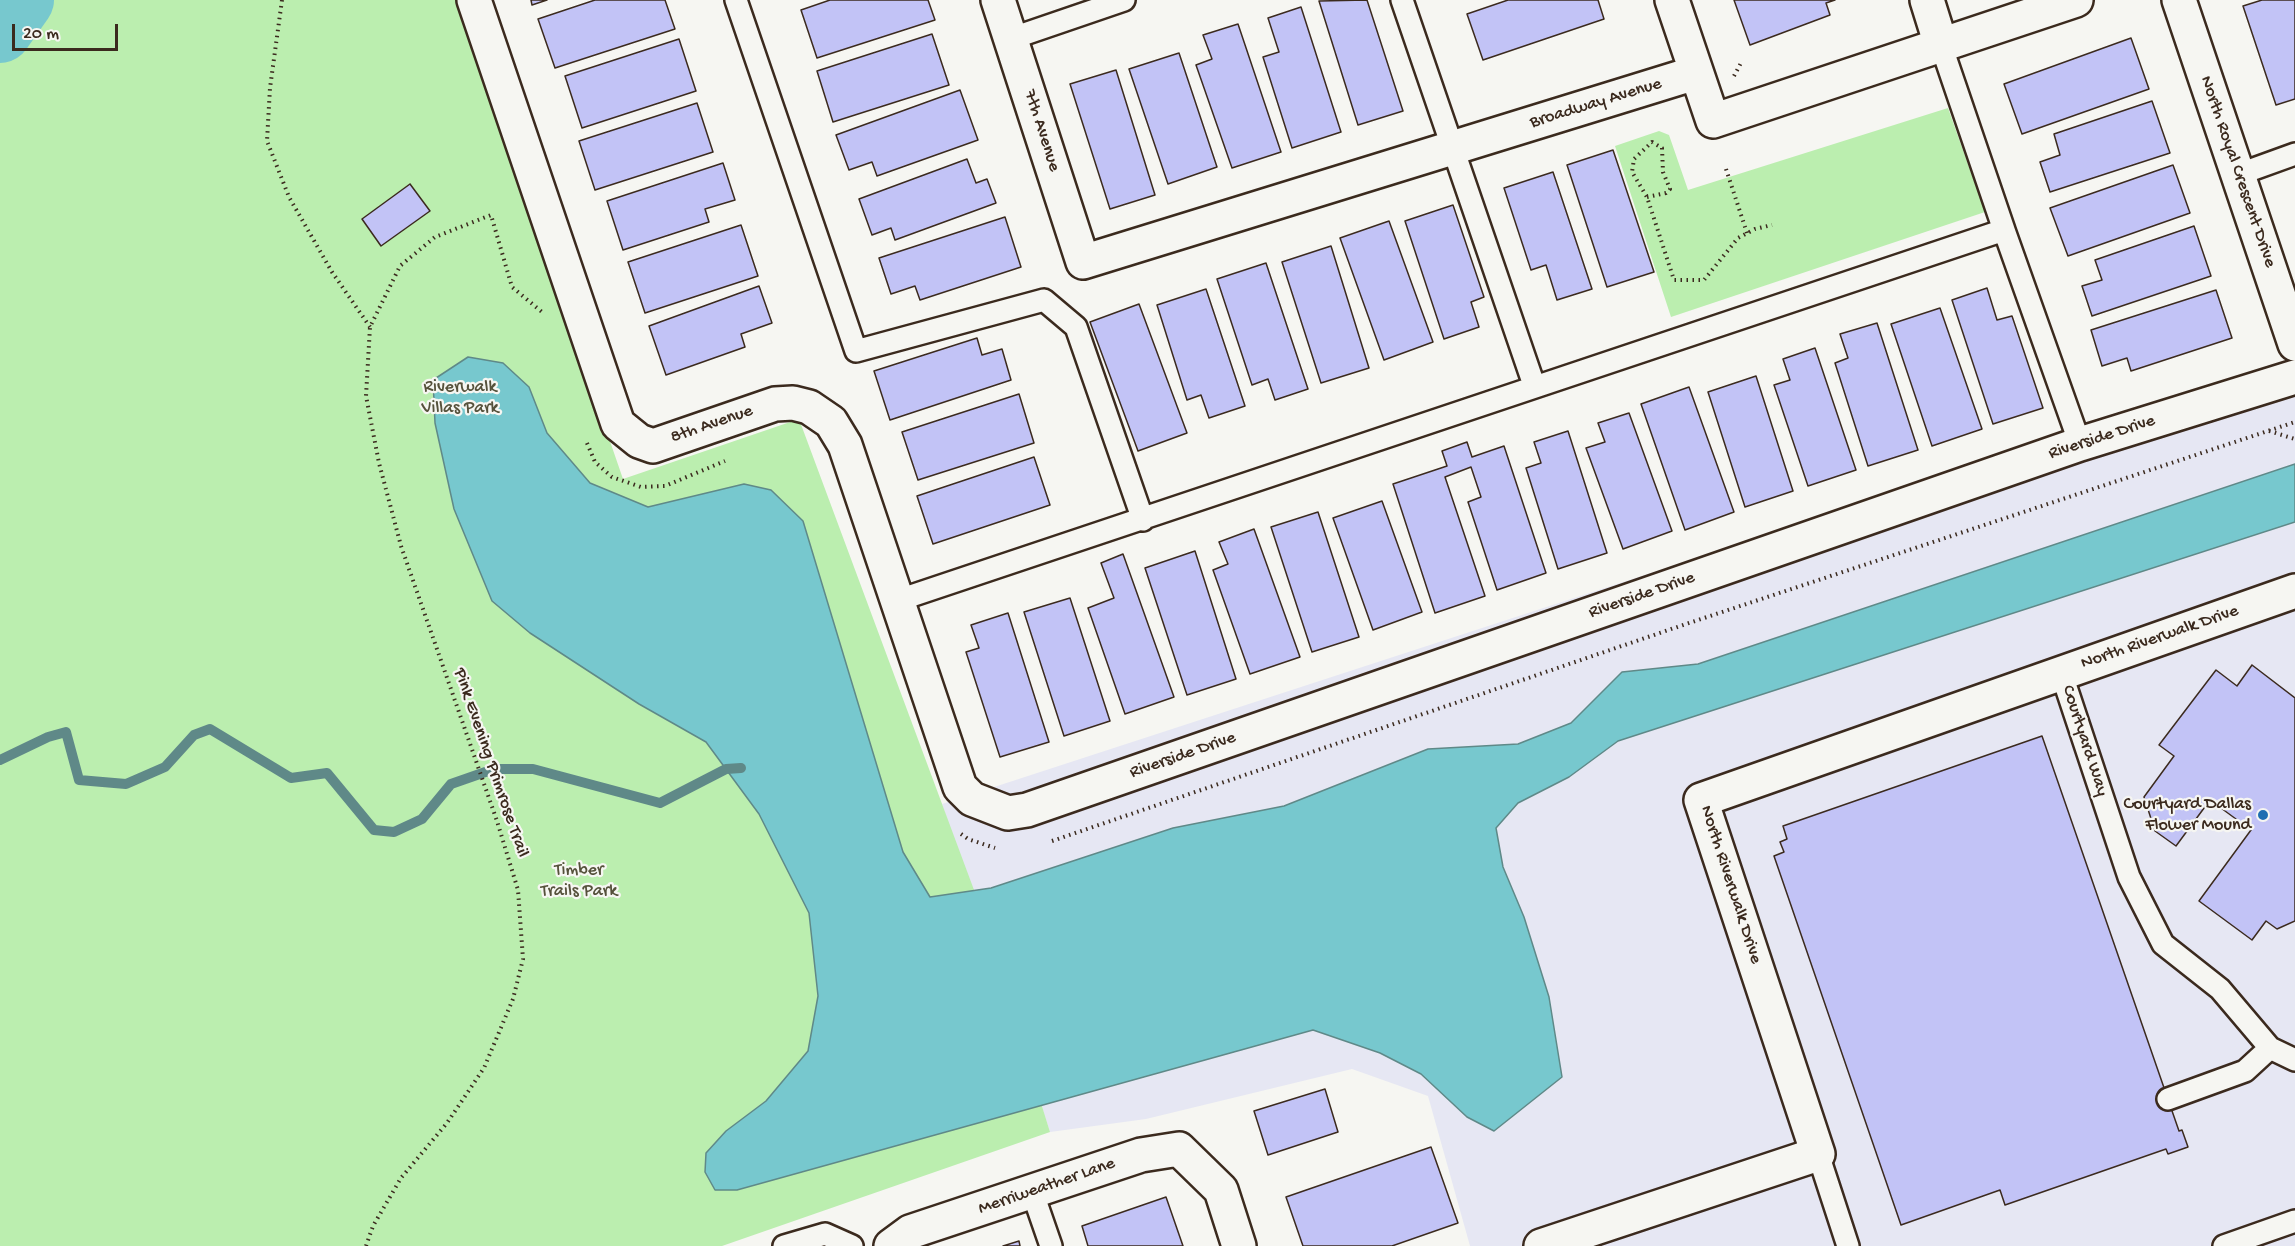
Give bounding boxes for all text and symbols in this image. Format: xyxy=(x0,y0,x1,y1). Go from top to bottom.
scale bar xyxy=(15,12,122,50)
text: 20 m xyxy=(23,24,59,45)
street label: North Royal Crescent Drive xyxy=(2194,73,2280,271)
street label: Broadway Avenue xyxy=(1528,74,1664,134)
street label: 7th Avenue xyxy=(1018,87,1064,175)
park label: Riverwalk Villas Park xyxy=(421,377,499,420)
street label: 8th Avenue xyxy=(668,401,756,449)
street label: Riverside Drive xyxy=(2046,411,2158,465)
street label: Riverside Drive xyxy=(1586,568,1698,624)
street label: North Riverwalk Drive xyxy=(2078,601,2242,675)
street label: Pink Evening Primrose Trail xyxy=(447,666,533,860)
street label: Courtyard Way xyxy=(2056,683,2112,799)
street label: Riverside Drive xyxy=(1127,728,1239,784)
place label: Courtyard Dallas Flower Mound xyxy=(2123,794,2251,836)
street label: North Riverwalk Drive xyxy=(1694,803,1766,967)
marker: Courtyard Dallas Flower Mound xyxy=(2256,808,2270,822)
park label: Timber Trails Park xyxy=(541,860,617,902)
street label: Merriweather Lane xyxy=(976,1154,1118,1220)

